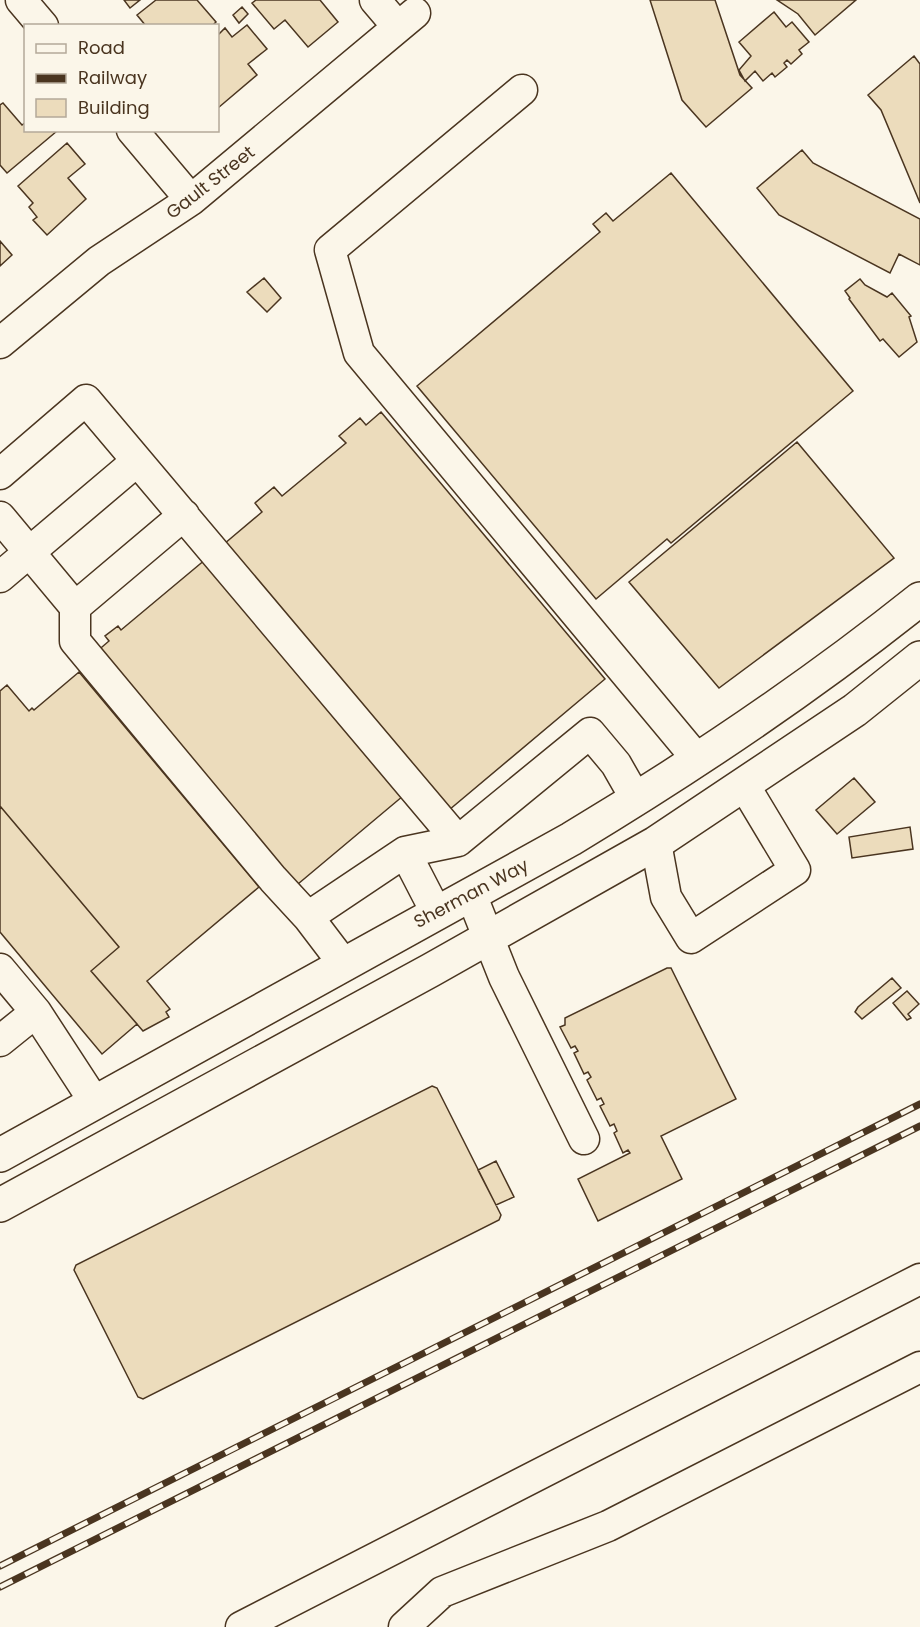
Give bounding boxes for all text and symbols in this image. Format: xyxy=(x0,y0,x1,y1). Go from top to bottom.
legend xyxy=(24,24,219,132)
text: Road xyxy=(78,35,125,60)
text: Railway xyxy=(78,65,147,90)
text: Building xyxy=(78,95,150,120)
street label: Gault Street xyxy=(160,139,260,225)
street label: Sherman Way xyxy=(409,852,533,934)

